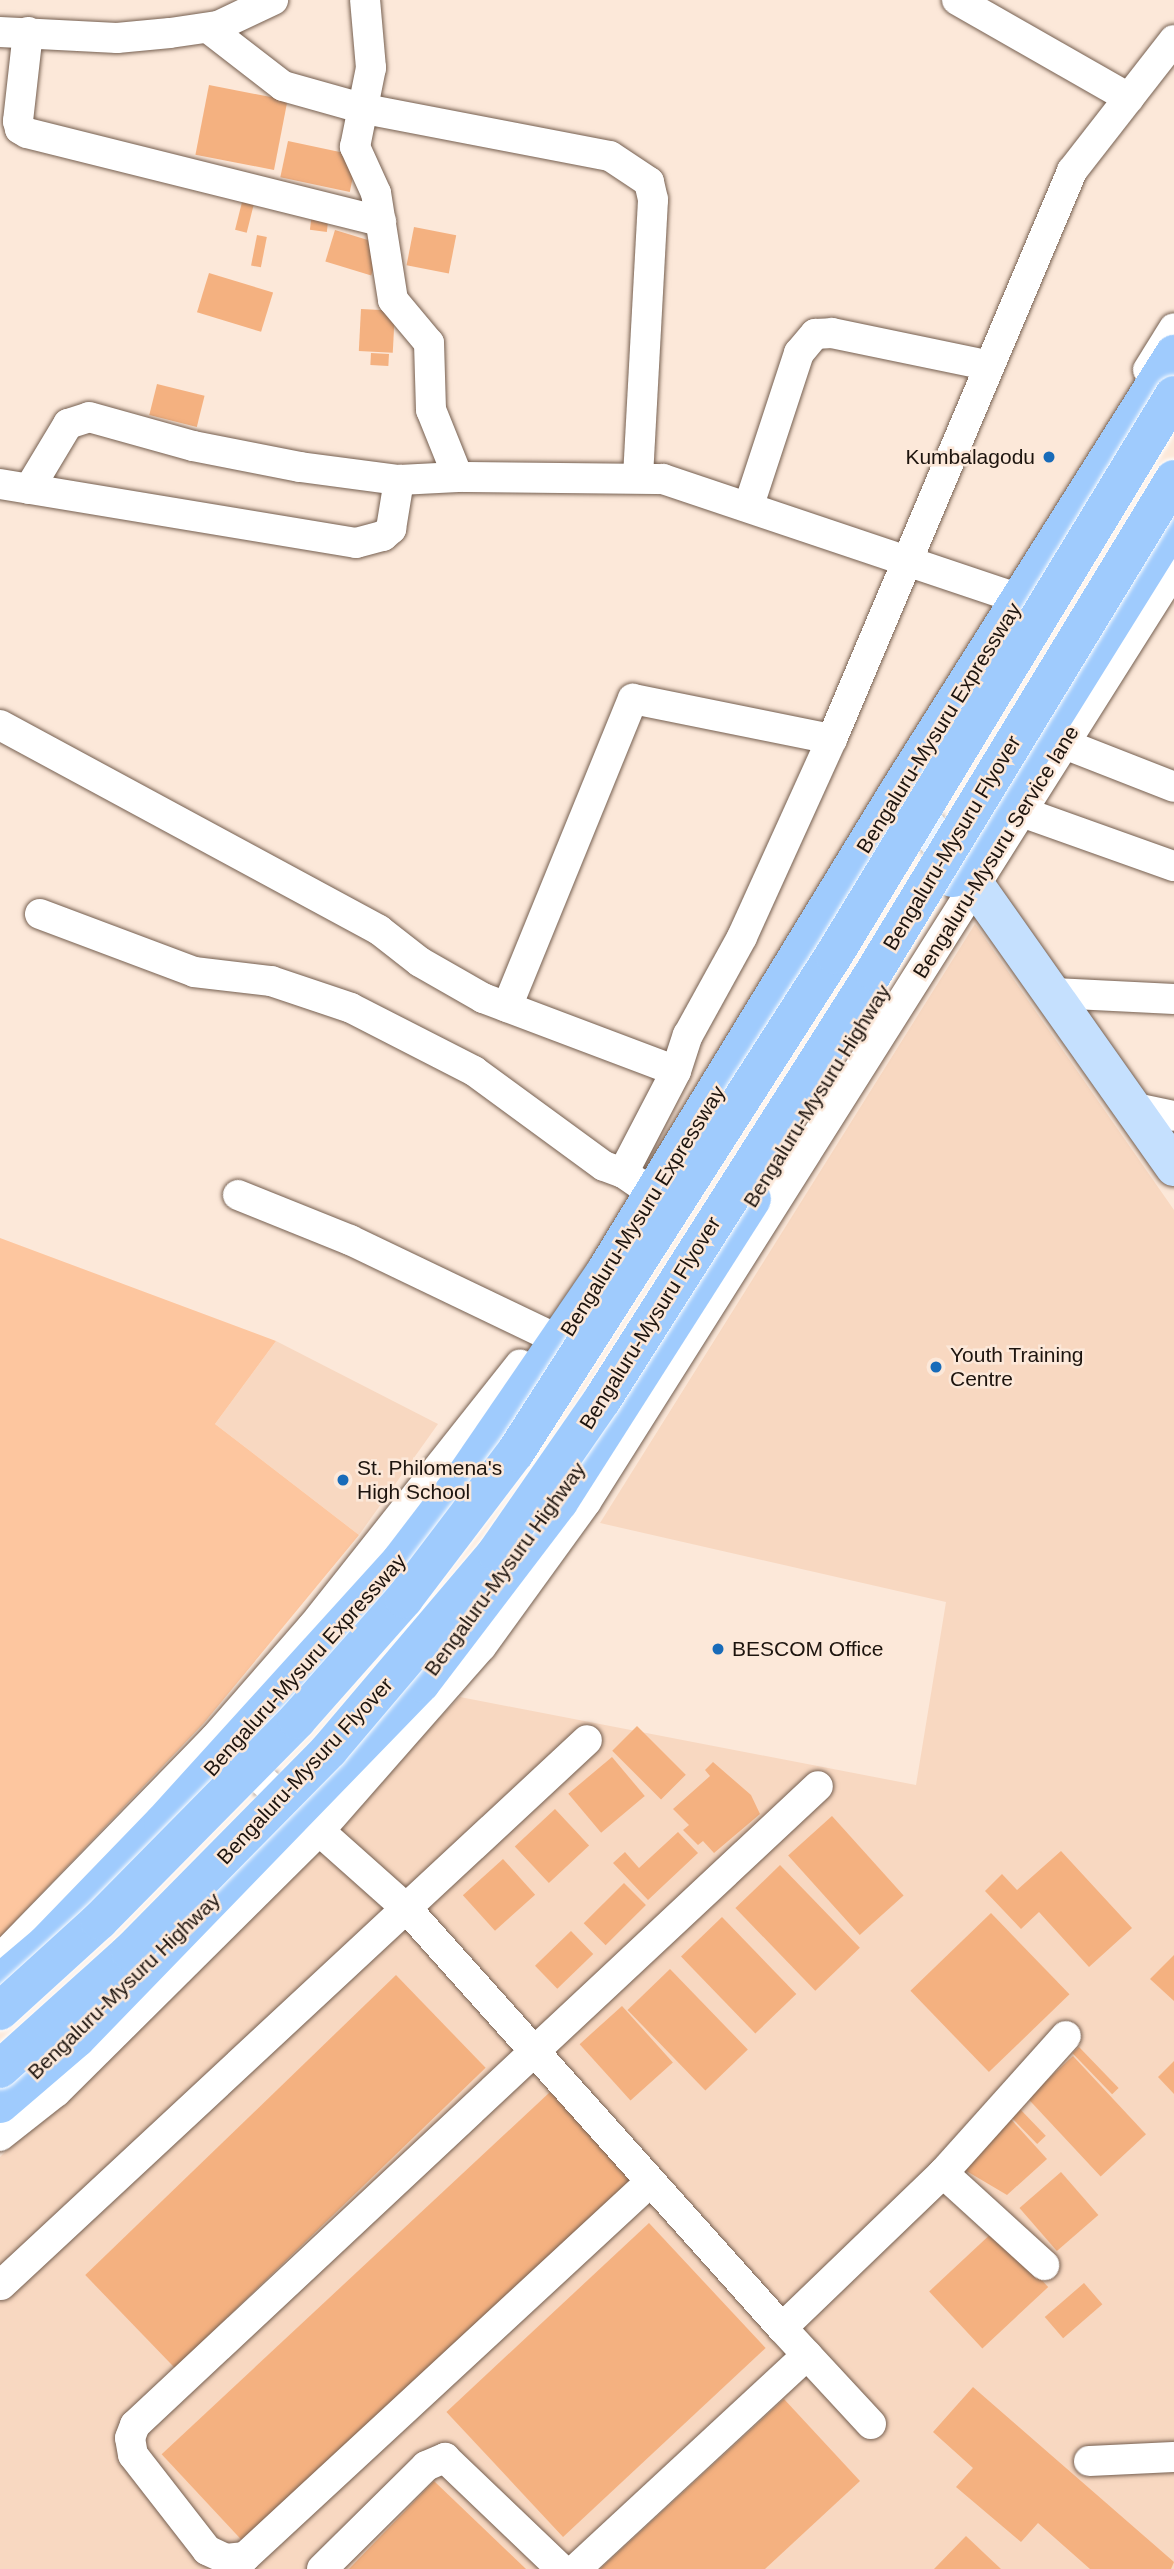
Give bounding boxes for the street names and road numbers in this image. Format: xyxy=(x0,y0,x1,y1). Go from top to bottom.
street label: Bengaluru-Mysuru Expressway xyxy=(851,598,1027,858)
street label: Bengaluru-Mysuru Service lane xyxy=(908,721,1084,983)
street label: Bengaluru-Mysuru Flyover xyxy=(878,731,1026,955)
street label: Bengaluru-Mysuru Highway xyxy=(738,980,896,1212)
street label: Bengaluru-Mysuru Expressway xyxy=(555,1081,731,1341)
street label: Bengaluru-Mysuru Flyover xyxy=(574,1212,726,1434)
street label: Bengaluru-Mysuru Highway xyxy=(419,1457,591,1681)
street label: Bengaluru-Mysuru Expressway xyxy=(198,1549,412,1781)
street label: Bengaluru-Mysuru Flyover xyxy=(212,1672,398,1870)
street label: Bengaluru-Mysuru Highway xyxy=(22,1887,226,2085)

